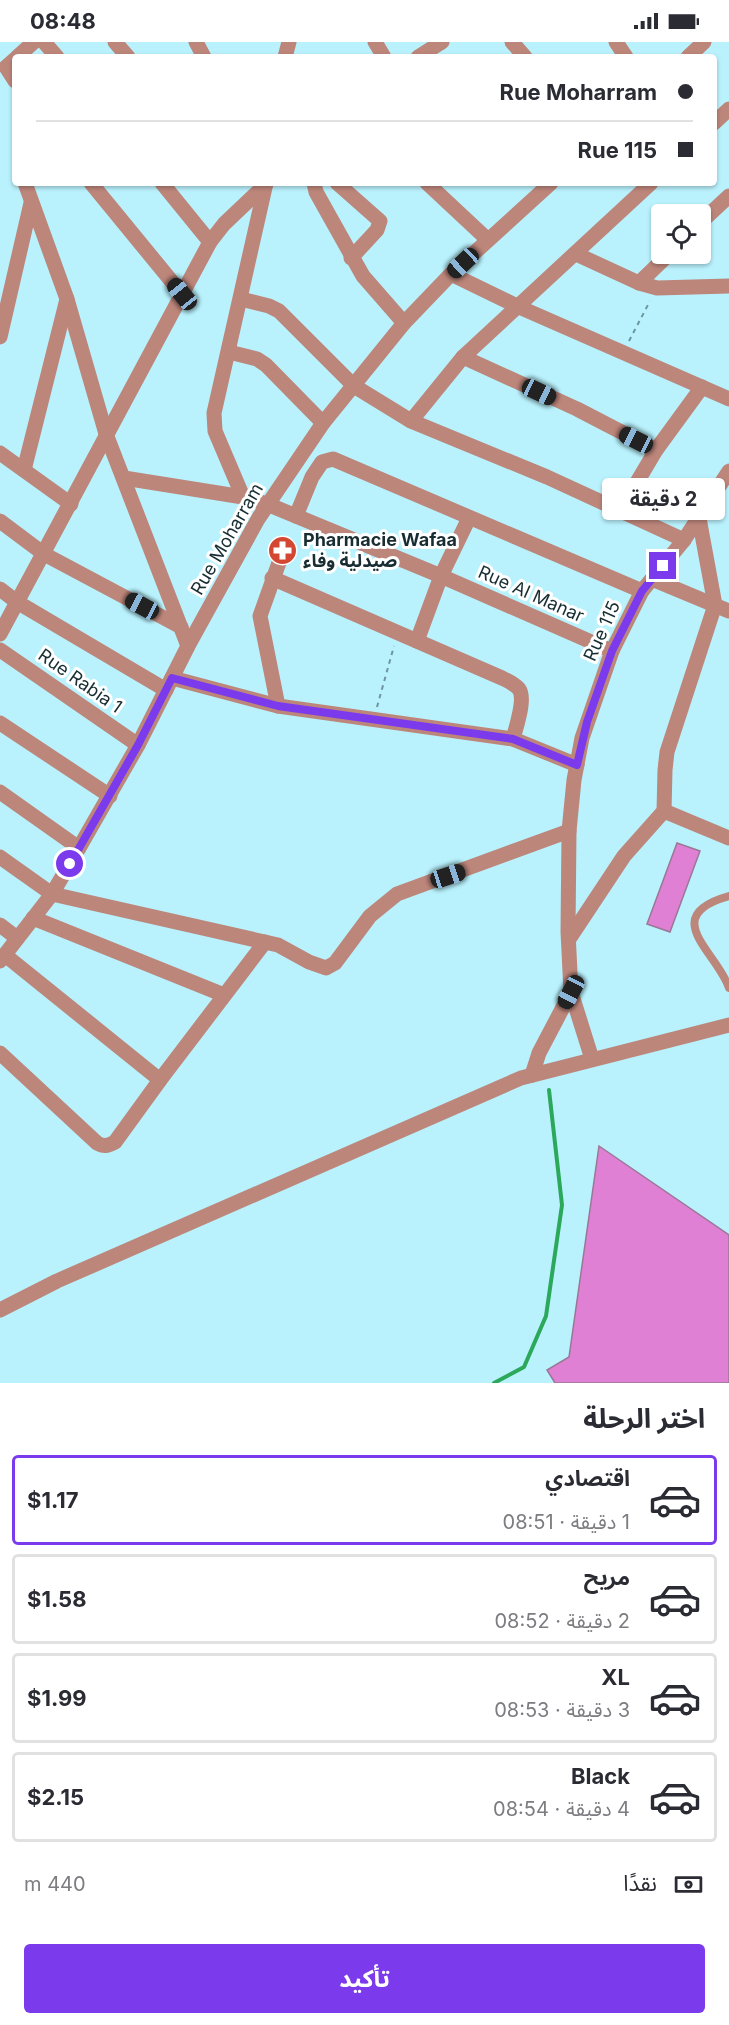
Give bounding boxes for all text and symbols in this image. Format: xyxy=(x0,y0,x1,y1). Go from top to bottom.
text: 08:48 xyxy=(30,8,96,34)
text: Rue Moharram xyxy=(499,79,657,105)
text: Rue 115 xyxy=(578,137,657,163)
map controls xyxy=(651,204,711,264)
button: locate xyxy=(651,204,711,264)
car xyxy=(444,244,482,282)
car xyxy=(164,274,200,314)
car xyxy=(519,376,559,408)
car xyxy=(616,424,656,456)
street label: Rue Moharram xyxy=(186,479,267,598)
callout: 2 دقيقة xyxy=(602,479,724,521)
text: 2 دقيقة xyxy=(630,487,697,511)
place label: Pharmacie Wafaa صيدلية وفاء xyxy=(303,529,457,571)
pharmacy icon: Pharmacie Wafaa صيدلية وفاء xyxy=(266,534,298,566)
route end xyxy=(649,552,676,579)
street label: Rue Al Manar xyxy=(475,561,588,626)
car xyxy=(122,590,162,622)
street label: Rue 115 xyxy=(579,598,624,664)
street label: Rue Rabia 1 xyxy=(34,644,126,717)
route start xyxy=(56,850,83,877)
car xyxy=(428,862,468,890)
car xyxy=(555,972,587,1012)
text: اختر الرحلة xyxy=(583,1402,705,1435)
text: اقتصادي xyxy=(545,1465,630,1491)
icon: car xyxy=(648,1473,702,1527)
text: $1.17 xyxy=(27,1487,79,1513)
text: 1 دقيقة · 08:51 xyxy=(503,1510,630,1534)
text: مريح xyxy=(584,1564,630,1590)
icon: car xyxy=(648,1572,702,1626)
text: $1.58 xyxy=(27,1586,86,1612)
text: 2 دقيقة · 08:52 xyxy=(494,1609,630,1633)
text: XL xyxy=(601,1664,630,1690)
icon: car xyxy=(648,1671,702,1725)
text: $1.99 xyxy=(27,1685,87,1711)
text: 3 دقيقة · 08:53 xyxy=(494,1698,630,1722)
text: Black xyxy=(571,1763,630,1789)
icon: car xyxy=(648,1770,702,1824)
text: $2.15 xyxy=(27,1784,84,1810)
text: 4 دقيقة · 08:54 xyxy=(493,1797,630,1821)
icon: cash xyxy=(672,1868,705,1901)
text: نقدًا xyxy=(623,1870,657,1896)
text: 440 m xyxy=(24,1872,86,1896)
button: تأكيد xyxy=(24,1944,705,2013)

